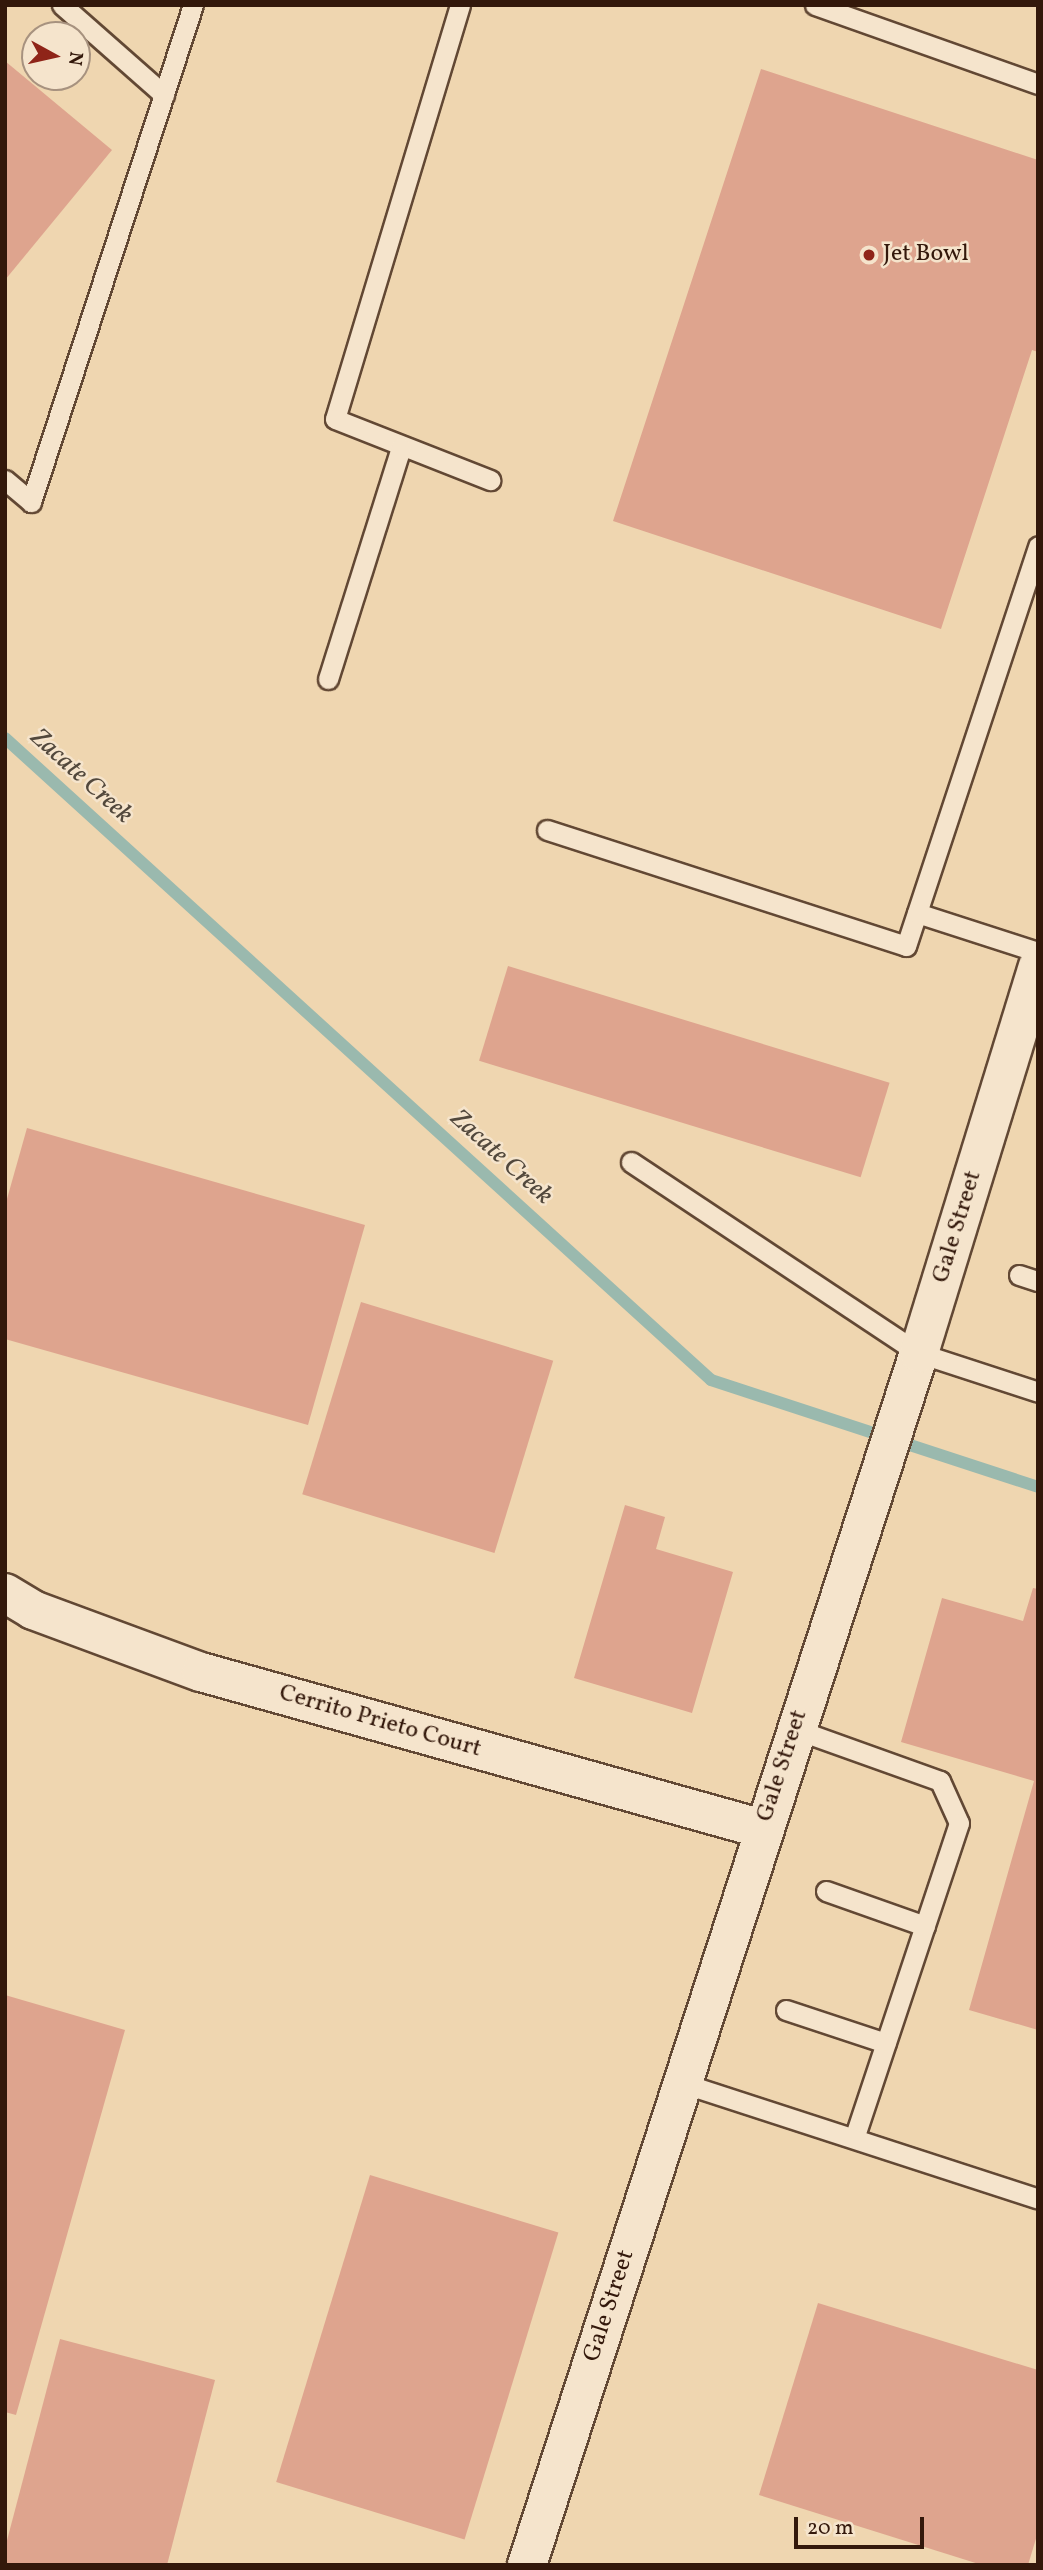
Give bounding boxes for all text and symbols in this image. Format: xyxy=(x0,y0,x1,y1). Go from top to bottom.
north arrow xyxy=(21,21,91,91)
text: N xyxy=(61,50,89,67)
place label: Jet Bowl xyxy=(883,241,969,269)
marker: Jet Bowl xyxy=(861,247,877,263)
water label: Zacate Creek xyxy=(23,723,139,831)
water label: Zacate Creek xyxy=(443,1104,559,1212)
street label: Gale Street xyxy=(927,1167,989,1287)
street label: Cerrito Prieto Court xyxy=(276,1679,484,1765)
street label: Gale Street xyxy=(751,1707,815,1825)
street label: Gale Street xyxy=(578,2247,642,2365)
scale bar xyxy=(798,2504,928,2548)
text: 20 m xyxy=(807,2514,853,2543)

